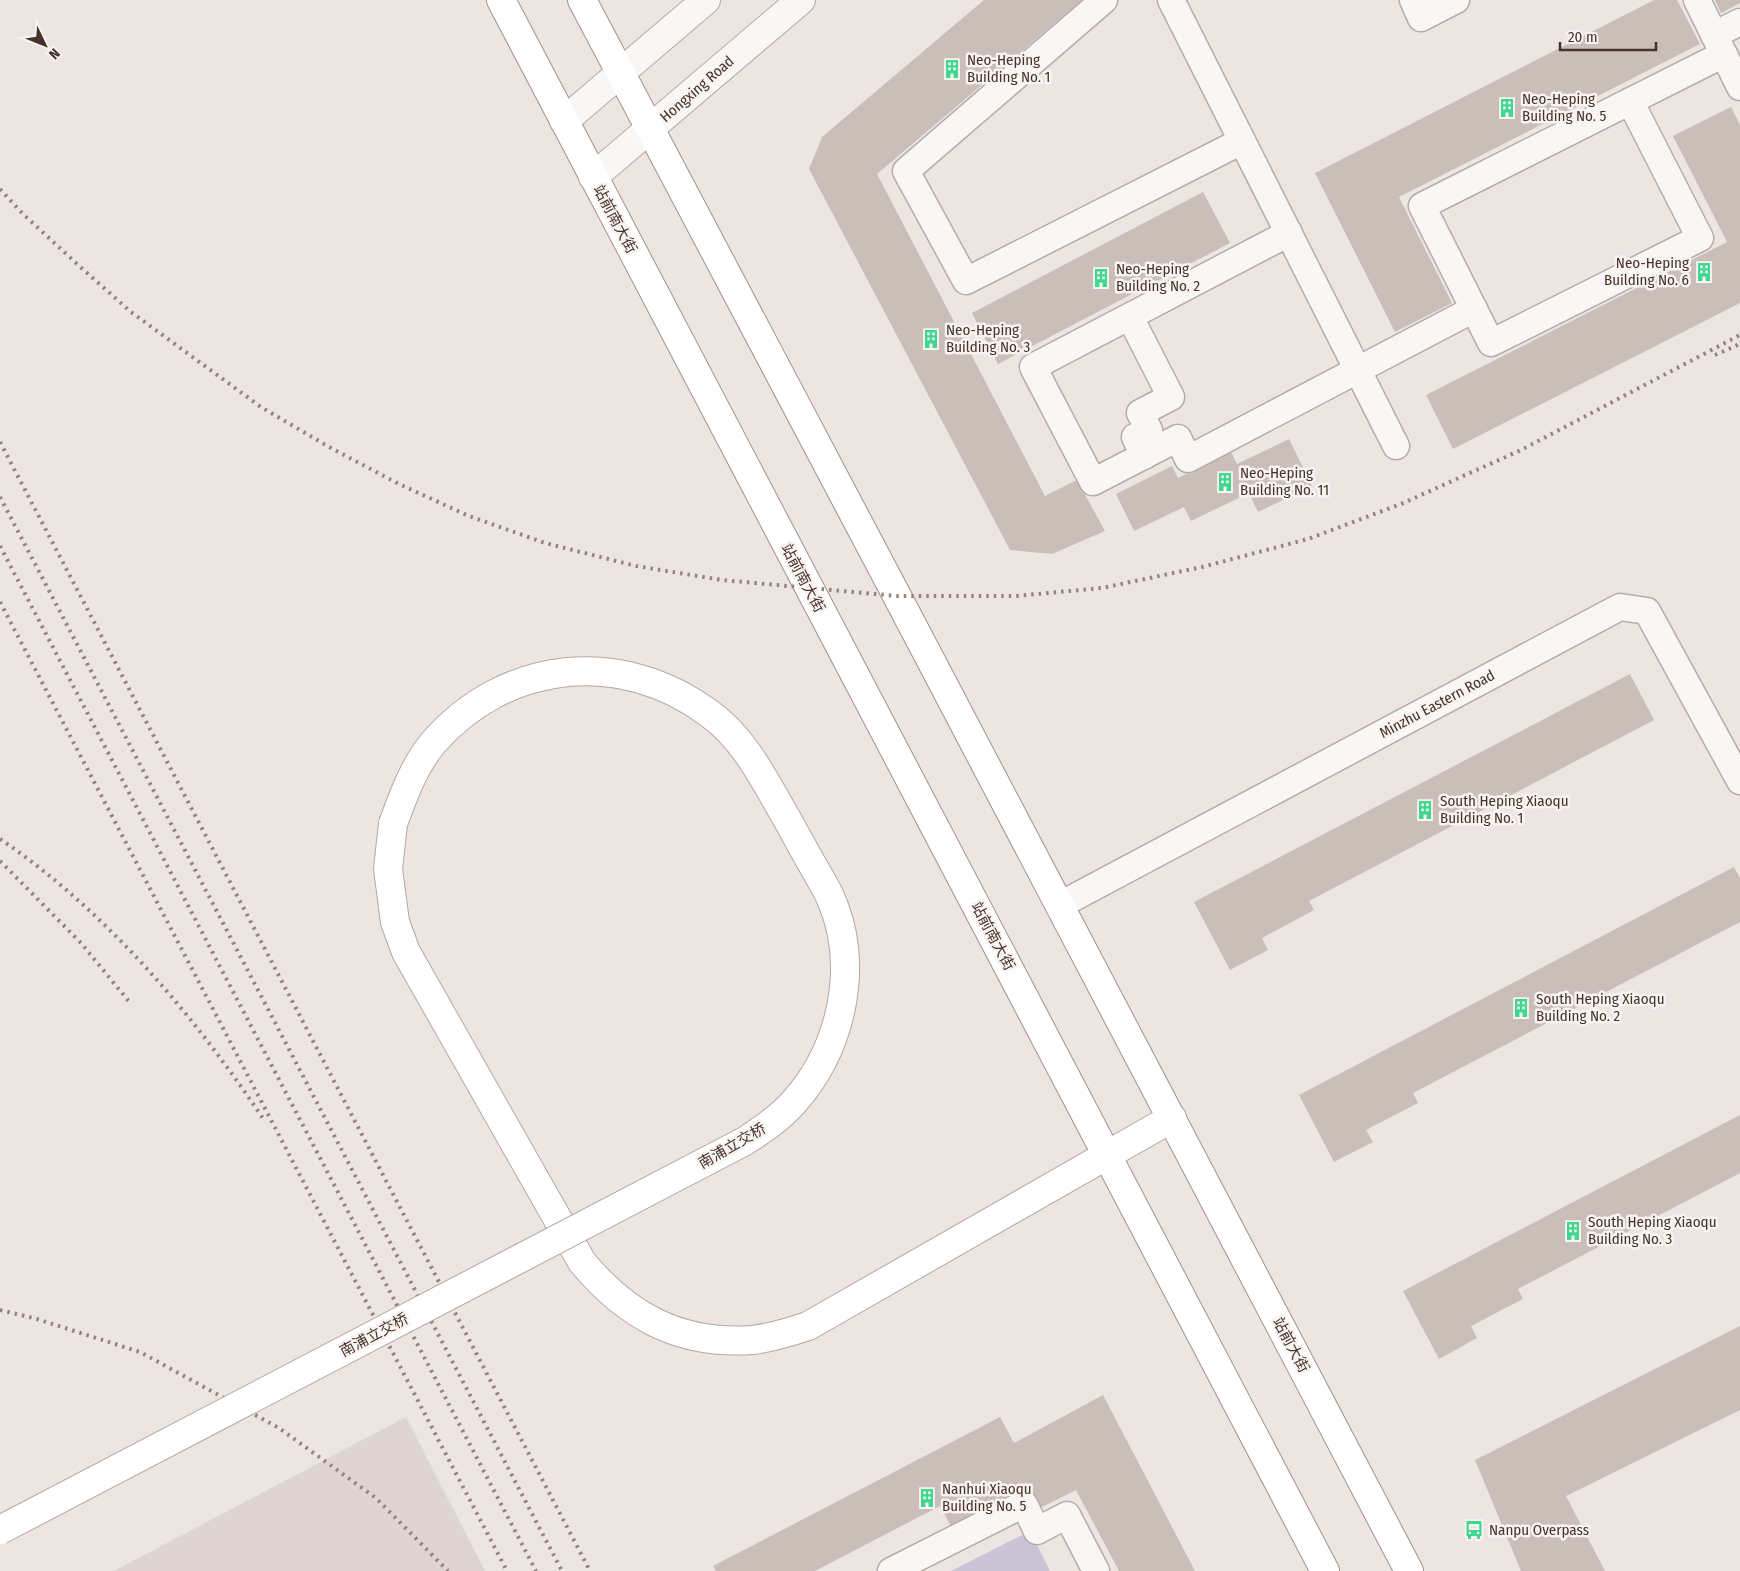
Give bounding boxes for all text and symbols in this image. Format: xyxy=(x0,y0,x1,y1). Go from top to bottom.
north arrow xyxy=(20,20,70,70)
scale bar xyxy=(1560,20,1656,52)
text: 20 m xyxy=(1568,28,1598,46)
text: N xyxy=(45,45,63,62)
place label: Neo-Heping Building No. 1 xyxy=(967,51,1050,86)
street label: Hongxing Road xyxy=(656,52,738,126)
building icon: Neo-Heping Building No. 1 xyxy=(941,58,963,80)
place label: Neo-Heping Building No. 5 xyxy=(1522,90,1607,125)
building icon: Neo-Heping Building No. 5 xyxy=(1496,97,1518,119)
street label: 站前南大街 xyxy=(589,182,641,256)
place label: Neo-Heping Building No. 6 xyxy=(1604,254,1689,289)
place label: Neo-Heping Building No. 2 xyxy=(1116,260,1201,295)
building icon: Neo-Heping Building No. 6 xyxy=(1693,261,1715,283)
building icon: Neo-Heping Building No. 2 xyxy=(1090,267,1112,289)
place label: Neo-Heping Building No. 3 xyxy=(946,321,1031,356)
building icon: Neo-Heping Building No. 3 xyxy=(920,328,942,350)
place label: Neo-Heping Building No. 11 xyxy=(1240,464,1329,499)
building icon: Neo-Heping Building No. 11 xyxy=(1214,471,1236,493)
street label: 站前南大街 xyxy=(777,541,829,615)
street label: Minzhu Eastern Road xyxy=(1376,666,1498,742)
place label: South Heping Xiaoqu Building No. 1 xyxy=(1440,792,1568,827)
building icon: South Heping Xiaoqu Building No. 1 xyxy=(1414,799,1436,821)
street label: 站前南大街 xyxy=(967,899,1019,973)
place label: South Heping Xiaoqu Building No. 2 xyxy=(1536,990,1664,1025)
building icon: South Heping Xiaoqu Building No. 2 xyxy=(1510,997,1532,1019)
street label: 南浦立交桥 xyxy=(695,1119,769,1173)
place label: South Heping Xiaoqu Building No. 3 xyxy=(1588,1213,1716,1248)
building icon: South Heping Xiaoqu Building No. 3 xyxy=(1562,1220,1584,1242)
street label: 南浦立交桥 xyxy=(337,1309,411,1361)
street label: 站前大街 xyxy=(1269,1314,1313,1376)
place label: Nanhui Xiaoqu Building No. 5 xyxy=(942,1480,1032,1515)
building icon: Nanhui Xiaoqu Building No. 5 xyxy=(916,1487,938,1509)
bus stop icon: Nanpu Overpass xyxy=(1463,1519,1485,1541)
place label: Nanpu Overpass xyxy=(1489,1521,1589,1539)

